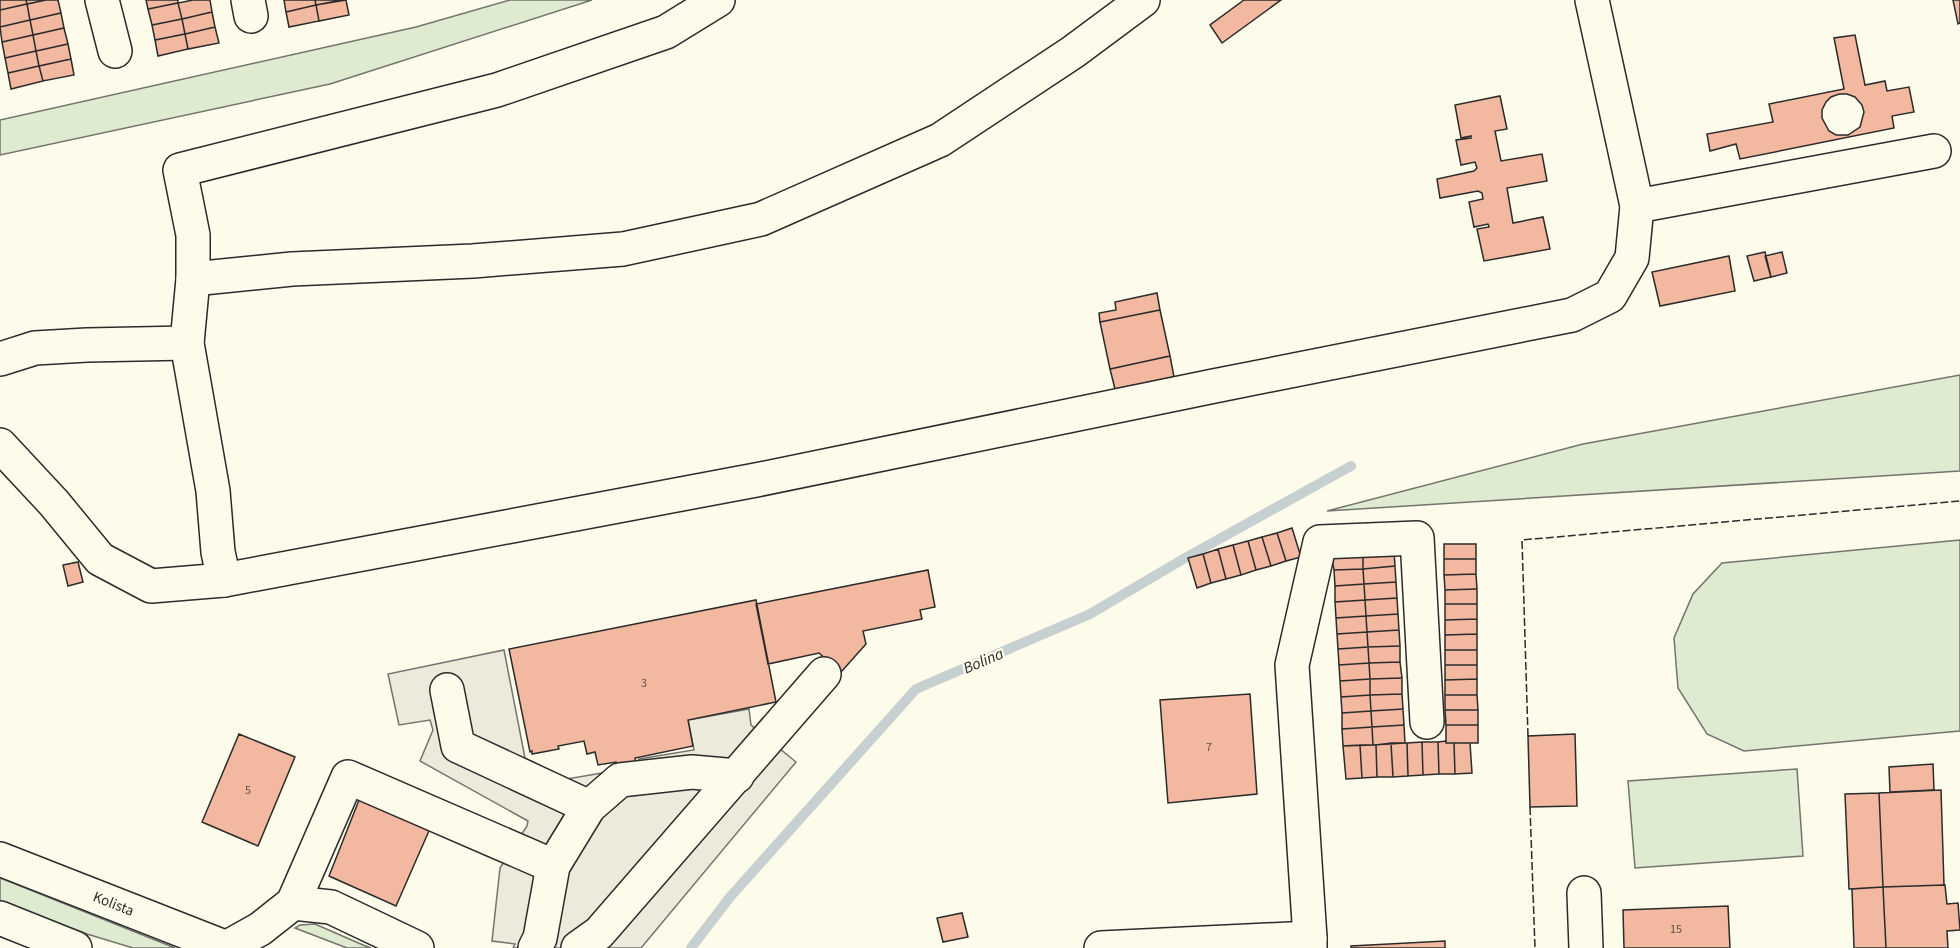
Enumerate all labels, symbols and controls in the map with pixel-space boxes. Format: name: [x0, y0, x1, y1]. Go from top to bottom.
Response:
water label: Bolina: [960, 642, 1007, 679]
house number: 3: [641, 675, 647, 692]
house number: 7: [1206, 739, 1212, 756]
house number: 5: [245, 782, 251, 799]
street label: Kolista: [90, 886, 137, 922]
house number: 15: [1670, 921, 1682, 938]

